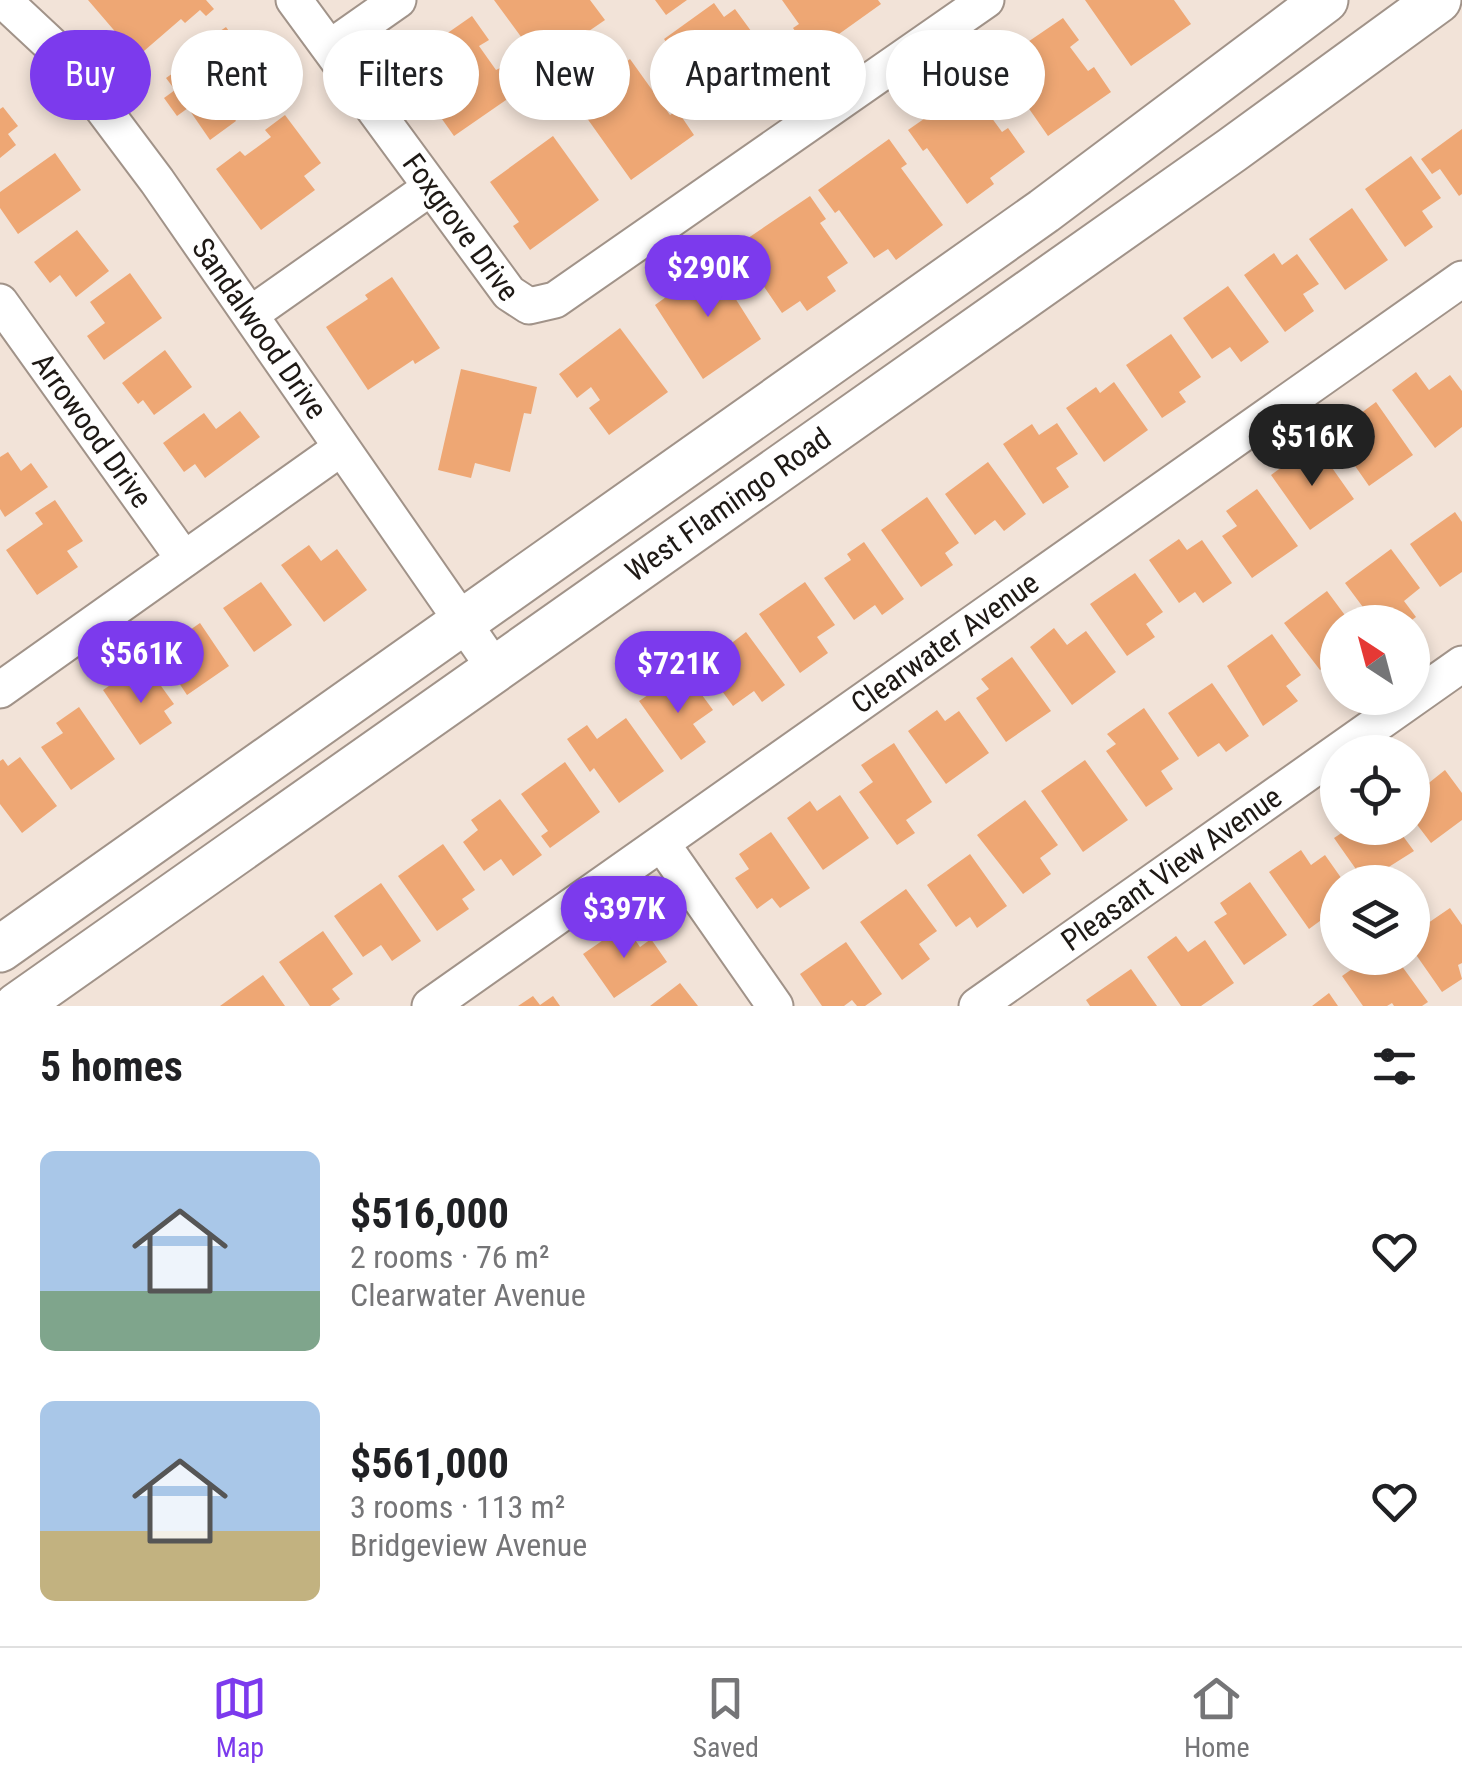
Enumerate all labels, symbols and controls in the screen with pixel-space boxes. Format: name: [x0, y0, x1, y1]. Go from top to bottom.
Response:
chip: Buy: [30, 30, 151, 120]
chip: Rent: [171, 30, 303, 120]
chip: Filters: [323, 30, 479, 120]
chip: New: [499, 30, 630, 120]
chip: Apartment: [650, 30, 866, 120]
chip: House: [886, 30, 1045, 120]
street label: Foxgrove Drive: [396, 147, 527, 307]
street label: Sandalwood Drive: [185, 231, 334, 425]
pin: $290K: [638, 235, 778, 320]
text: $290K: [667, 248, 749, 286]
street label: Arrowood Drive: [25, 346, 159, 514]
pin: $516K: [1242, 404, 1382, 489]
text: $516K: [1271, 417, 1353, 455]
street label: West Flamingo Road: [619, 420, 837, 589]
street label: Clearwater Avenue: [844, 565, 1045, 721]
north arrow: [1320, 605, 1430, 715]
map controls: [1320, 605, 1430, 975]
pin: $561K: [71, 621, 211, 706]
pin: $721K: [608, 631, 748, 716]
text: $561K: [100, 634, 182, 672]
text: $721K: [637, 644, 719, 682]
button: locate: [1320, 735, 1430, 845]
street label: Pleasant View Avenue: [1055, 779, 1288, 958]
button: layers: [1320, 865, 1430, 975]
pin: $397K: [554, 876, 694, 961]
text: $397K: [583, 889, 665, 927]
icon: filters: [1367, 1039, 1422, 1094]
text: 5 homes: [40, 1042, 183, 1091]
text: $516,000: [350, 1189, 509, 1238]
icon: home: [120, 1191, 240, 1311]
icon: heart: [1367, 1224, 1422, 1279]
text: 2 rooms · 76 m²: [350, 1238, 549, 1276]
text: Clearwater Avenue: [350, 1276, 586, 1314]
text: $561,000: [350, 1439, 509, 1488]
icon: home: [120, 1441, 240, 1561]
icon: heart: [1367, 1474, 1422, 1529]
text: 3 rooms · 113 m²: [350, 1488, 565, 1526]
text: Bridgeview Avenue: [350, 1526, 587, 1564]
tab: Map: [212, 1671, 267, 1764]
tab: Saved: [692, 1671, 759, 1764]
tab: Home: [1184, 1671, 1250, 1764]

